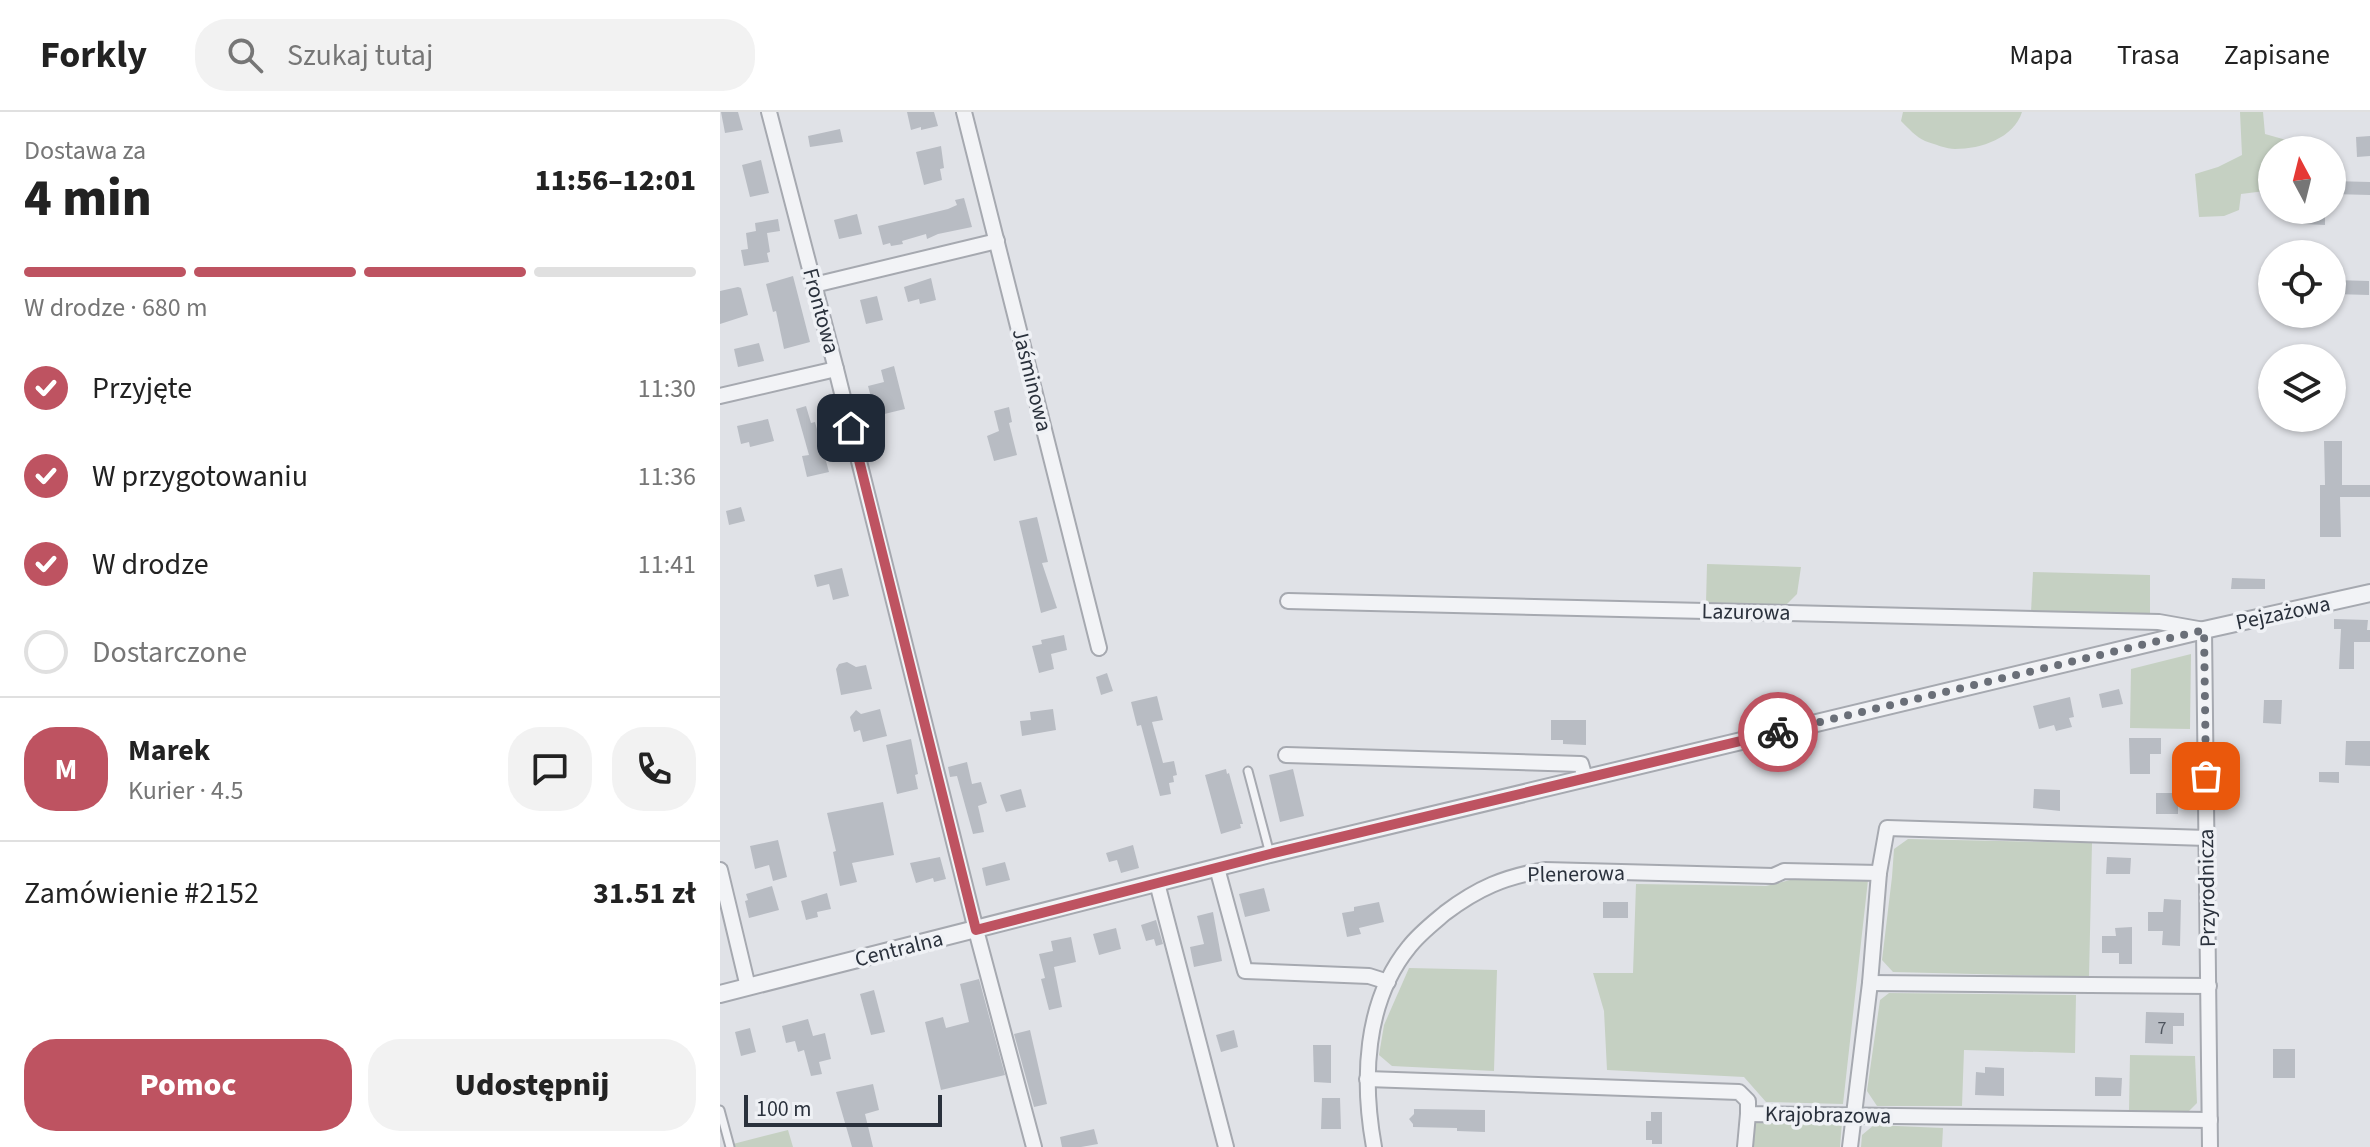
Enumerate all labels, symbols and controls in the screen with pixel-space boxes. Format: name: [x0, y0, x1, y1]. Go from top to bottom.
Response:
search box: [195, 19, 755, 91]
text: Forkly: [40, 28, 147, 82]
icon: search: [223, 33, 267, 77]
text: Szukaj tutaj: [287, 34, 433, 77]
text: Mapa: [2009, 35, 2073, 75]
text: Trasa: [2117, 35, 2180, 75]
text: Zapisane: [2224, 35, 2330, 75]
text: Dostawa za: [24, 132, 146, 169]
north arrow: [2258, 136, 2346, 224]
map controls: [2258, 136, 2346, 432]
text: 11:56–12:01: [535, 159, 696, 202]
text: 4 min: [24, 162, 152, 236]
button: locate: [2258, 240, 2346, 328]
street label: Frontowa: [794, 265, 848, 357]
text: W drodze · 680 m: [24, 289, 207, 326]
street label: Jaśminowa: [1004, 325, 1060, 435]
button: layers: [2258, 344, 2346, 432]
icon: check: [24, 366, 68, 410]
text: Przyjęte: [92, 367, 192, 410]
text: 11:30: [638, 370, 696, 407]
pin: [817, 394, 885, 462]
icon: home: [829, 406, 873, 450]
icon: check: [24, 454, 68, 498]
text: W przygotowaniu: [92, 455, 308, 498]
text: 11:36: [638, 458, 696, 495]
icon: check: [24, 542, 68, 586]
text: W drodze: [92, 543, 209, 586]
text: 11:41: [638, 546, 696, 583]
street label: Pejzażowa: [2233, 587, 2333, 639]
street label: Lazurowa: [1701, 595, 1791, 629]
text: Dostarczone: [92, 631, 247, 674]
courier: [1738, 692, 1818, 772]
icon: bike: [1756, 710, 1800, 754]
button: chat: [508, 727, 592, 811]
button: phone: [612, 727, 696, 811]
text: Marek: [128, 729, 210, 772]
pin: [2172, 742, 2240, 810]
text: M: [55, 748, 77, 791]
icon: bag: [2184, 754, 2228, 798]
text: Kurier · 4.5: [128, 772, 243, 809]
street label: Przyrodnicza: [2190, 828, 2224, 948]
street label: Plenerowa: [1527, 857, 1625, 891]
text: Zamówienie #2152: [24, 872, 259, 915]
text: 31.51 zł: [593, 872, 696, 915]
street label: Centralna: [852, 923, 946, 975]
house number: 7: [2158, 1016, 2167, 1041]
button: Pomoc: [24, 1039, 352, 1131]
button: Udostępnij: [368, 1039, 696, 1131]
scale bar: [744, 1091, 942, 1127]
text: 100 m: [756, 1093, 811, 1125]
street label: Krajobrazowa: [1765, 1098, 1891, 1132]

